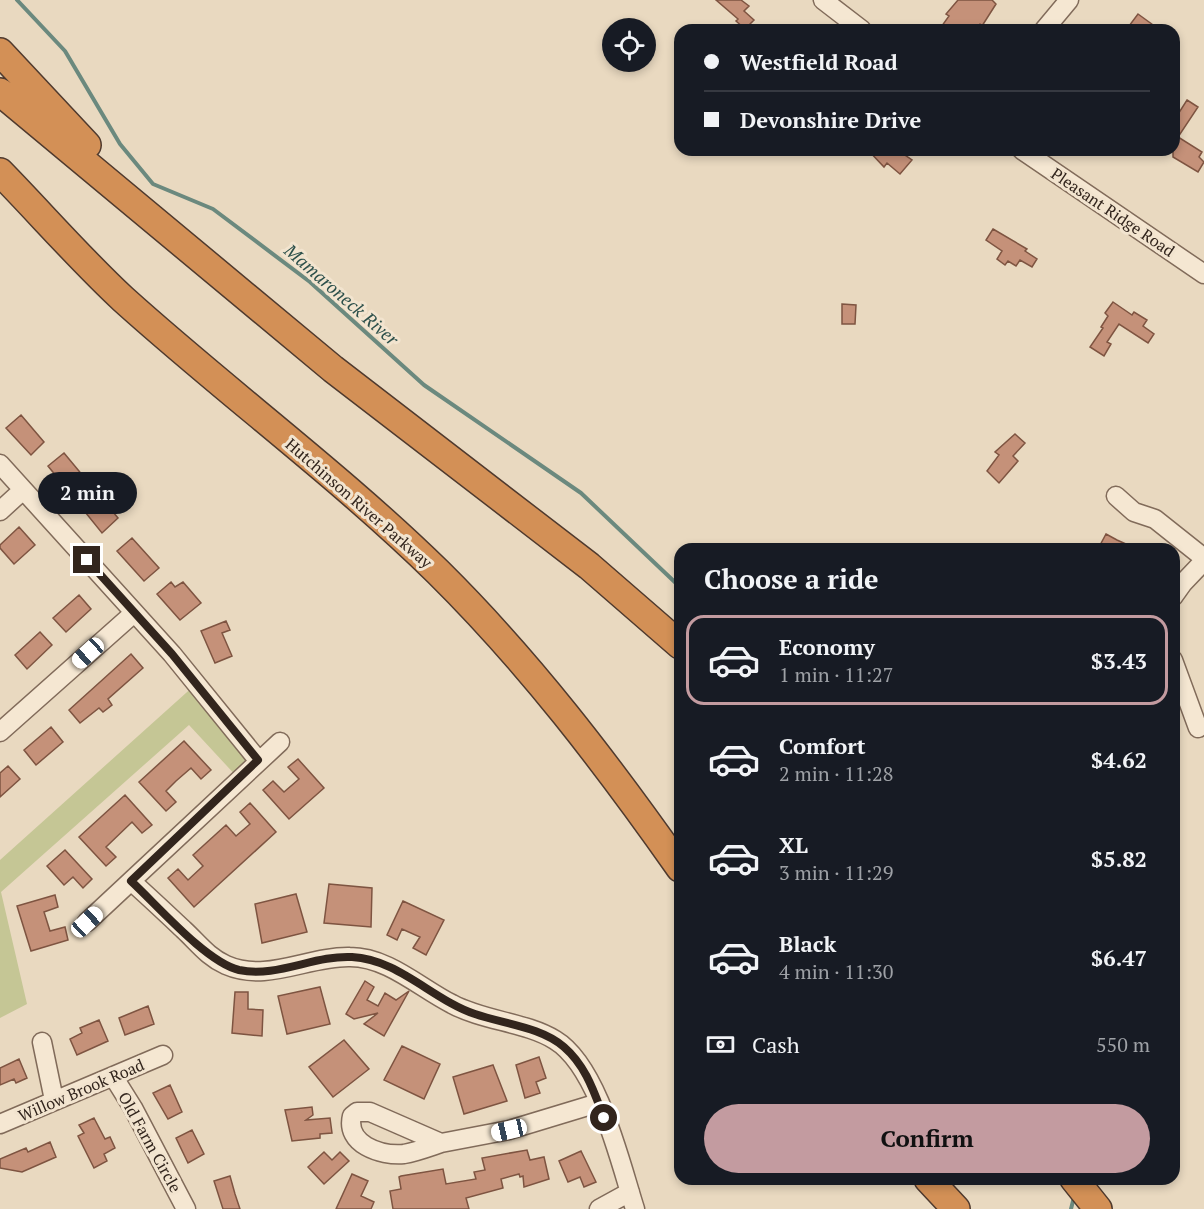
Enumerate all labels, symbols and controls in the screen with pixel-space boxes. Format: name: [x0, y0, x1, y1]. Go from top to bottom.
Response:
map controls: [602, 18, 656, 72]
button: locate: [602, 18, 656, 72]
text: Westfield Road: [740, 47, 898, 76]
text: Devonshire Drive: [740, 105, 921, 134]
street label: Pleasant Ridge Road: [1047, 162, 1179, 262]
water label: Mamaroneck River: [279, 238, 404, 351]
street label: Hutchinson River Parkway: [281, 433, 438, 574]
callout: 2 min: [38, 473, 136, 515]
text: 2 min: [60, 479, 115, 506]
route end: [73, 546, 100, 573]
text: Choose a ride: [704, 561, 879, 597]
text: Economy: [779, 632, 875, 661]
icon: car: [707, 633, 761, 687]
car: [69, 634, 107, 672]
text: $3.43: [1091, 646, 1147, 675]
text: 1 min · 11:27: [779, 661, 893, 688]
text: Comfort: [779, 731, 865, 760]
icon: car: [707, 732, 761, 786]
text: $4.62: [1091, 745, 1147, 774]
text: 2 min · 11:28: [779, 760, 893, 787]
text: XL: [779, 830, 808, 859]
icon: car: [707, 831, 761, 885]
text: $5.82: [1091, 844, 1147, 873]
text: 3 min · 11:29: [779, 859, 893, 886]
car: [68, 903, 106, 941]
text: Black: [779, 929, 836, 958]
icon: car: [707, 930, 761, 984]
text: $6.47: [1091, 943, 1147, 972]
text: 4 min · 11:30: [779, 958, 893, 985]
icon: cash: [704, 1028, 737, 1061]
text: Cash: [752, 1030, 800, 1059]
text: 550 m: [1096, 1031, 1150, 1058]
street label: Willow Brook Road: [15, 1053, 148, 1127]
street label: Old Farm Circle: [113, 1088, 187, 1196]
route start: [590, 1104, 617, 1131]
button: Confirm: [704, 1104, 1150, 1173]
car: [489, 1117, 529, 1143]

